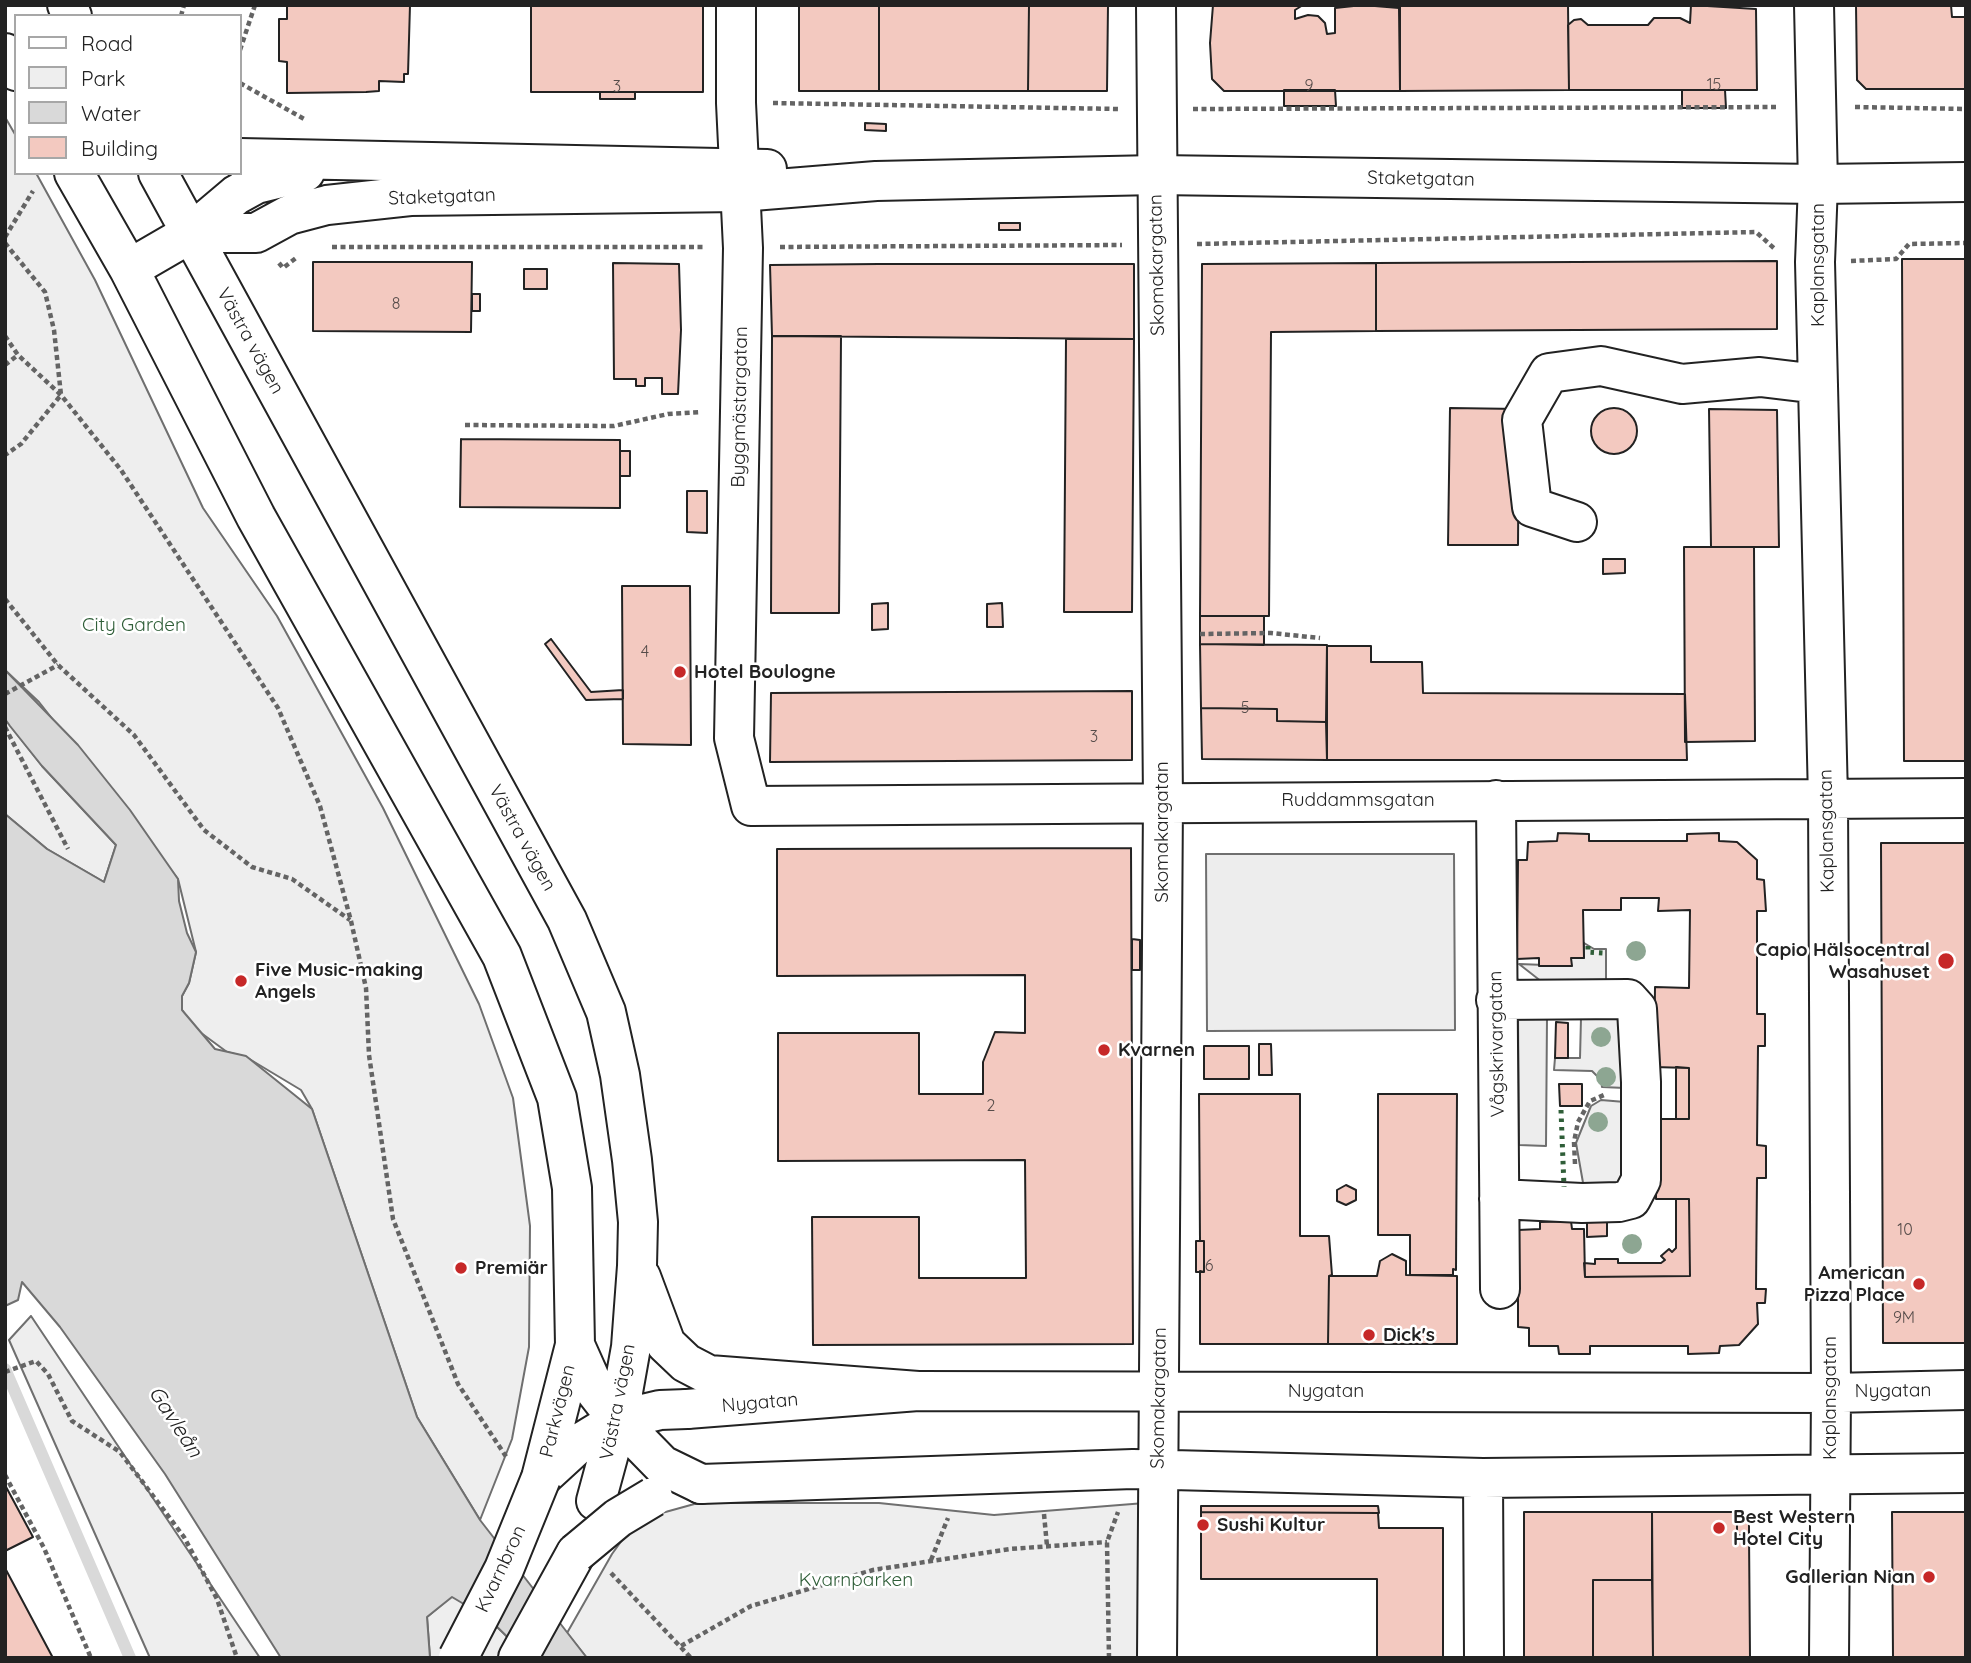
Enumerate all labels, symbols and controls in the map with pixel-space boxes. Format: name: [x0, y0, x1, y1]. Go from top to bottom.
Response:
legend: [14, 14, 242, 175]
text: Road: [81, 30, 133, 56]
text: Park: [81, 65, 125, 91]
house number: 15: [1707, 75, 1721, 95]
house number: 9: [1305, 76, 1313, 96]
house number: 3: [613, 77, 621, 97]
text: Water: [81, 100, 141, 126]
text: Building: [81, 135, 158, 161]
street label: Staketgatan: [1367, 167, 1475, 191]
street label: Staketgatan: [388, 184, 496, 210]
street label: Skomakargatan: [1144, 194, 1170, 336]
street label: Kaplansgatan: [1807, 203, 1829, 327]
street label: Västra vägen: [211, 284, 289, 398]
house number: 8: [392, 294, 400, 314]
street label: Byggmästargatan: [727, 326, 753, 488]
park label: City Garden: [82, 614, 186, 636]
house number: 4: [641, 642, 649, 662]
place label: Hotel Boulogne: [694, 661, 836, 683]
marker: Hotel Boulogne: [672, 664, 688, 680]
house number: 5: [1241, 698, 1249, 718]
house number: 3: [1090, 727, 1098, 747]
street label: Skomakargatan: [1151, 761, 1173, 903]
street label: Kaplansgatan: [1815, 769, 1839, 893]
street label: Västra vägen: [483, 781, 561, 895]
street label: Ruddammsgatan: [1281, 789, 1435, 811]
place label: Capio Hälsocentral Wasahuset: [1756, 939, 1930, 983]
marker: Capio Hälsocentral Wasahuset: [1936, 951, 1956, 971]
place label: Five Music-making Angels: [255, 959, 423, 1003]
street label: Vågskrivargatan: [1484, 970, 1510, 1118]
marker: Five Music-making Angels: [233, 973, 249, 989]
place label: Kvarnen: [1118, 1039, 1195, 1061]
marker: Kvarnen: [1096, 1042, 1112, 1058]
house number: 2: [987, 1096, 995, 1116]
house number: 10: [1897, 1220, 1913, 1240]
house number: 6: [1205, 1256, 1213, 1276]
place label: Premiär: [475, 1257, 548, 1279]
marker: Premiär: [453, 1260, 469, 1276]
place label: American Pizza Place: [1804, 1262, 1905, 1306]
marker: American Pizza Place: [1911, 1276, 1927, 1292]
house number: 9M: [1893, 1308, 1915, 1328]
place label: Dick's: [1383, 1324, 1435, 1346]
street label: Skomakargatan: [1146, 1327, 1172, 1469]
marker: Dick's: [1361, 1327, 1377, 1343]
street label: Kaplansgatan: [1819, 1336, 1841, 1460]
street label: Västra vägen: [596, 1342, 640, 1462]
street label: Parkvägen: [535, 1362, 581, 1460]
street label: Nygatan: [1855, 1379, 1931, 1403]
street label: Nygatan: [1288, 1380, 1364, 1402]
water label: Gavleån: [143, 1382, 207, 1462]
street label: Nygatan: [721, 1388, 799, 1418]
place label: Best Western Hotel City: [1733, 1506, 1855, 1550]
place label: Sushi Kultur: [1217, 1514, 1325, 1536]
marker: Sushi Kultur: [1195, 1517, 1211, 1533]
marker: Best Western Hotel City: [1711, 1520, 1727, 1536]
street label: Kvarnbron: [471, 1522, 531, 1616]
place label: Gallerian Nian: [1785, 1566, 1915, 1588]
park label: Kvarnparken: [799, 1569, 913, 1591]
marker: Gallerian Nian: [1921, 1569, 1937, 1585]

